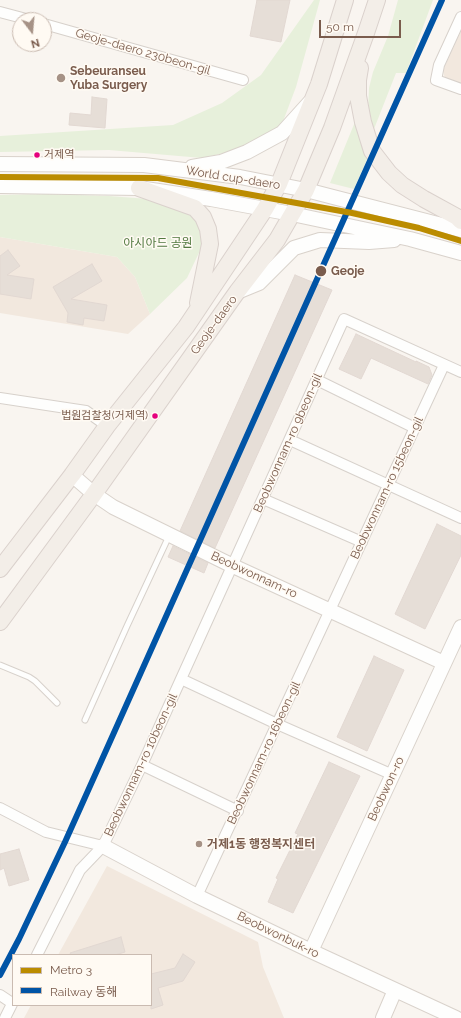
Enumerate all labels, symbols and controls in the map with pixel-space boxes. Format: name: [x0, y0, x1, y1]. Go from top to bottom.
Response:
north arrow: [12, 12, 52, 52]
scale bar: [321, 12, 403, 38]
text: 50 m: [326, 20, 354, 34]
street label: Geoje-daero 230beon-gil: [74, 26, 212, 78]
text: N: [29, 36, 41, 50]
place label: Sebeuranseu Yuba Surgery: [70, 64, 147, 92]
marker: Sebeuranseu Yuba Surgery: [55, 72, 67, 84]
place label: 거제역: [44, 148, 74, 162]
marker: 거제역: [32, 150, 42, 160]
street label: World cup-daero: [185, 163, 281, 193]
park label: 아시아드 공원: [123, 236, 193, 250]
marker: Geoje: [314, 264, 328, 278]
place label: Geoje: [331, 264, 364, 278]
street label: Geoje-daero: [188, 293, 240, 357]
street label: Beobwonnam-ro 9beon-gil: [251, 371, 325, 515]
place label: 법원검찰청(거제역): [61, 409, 148, 423]
marker: 법원검찰청(거제역): [150, 411, 160, 421]
street label: Beobwonnam-ro 15beon-gil: [348, 414, 426, 562]
street label: Beobwonnam-ro: [208, 549, 300, 601]
street label: Beobwonnam-ro 16beon-gil: [224, 679, 304, 827]
street label: Beobwonnam-ro 10beon-gil: [101, 691, 181, 839]
street label: Beobwon-ro: [365, 755, 407, 823]
place label: 거제1동 행정복지센터: [207, 837, 315, 851]
marker: 거제1동 행정복지센터: [194, 839, 204, 849]
street label: Beobwonbuk-ro: [235, 909, 321, 961]
legend: [12, 954, 152, 1006]
text: Metro 3: [50, 963, 92, 977]
text: Railway 동해: [50, 985, 117, 999]

